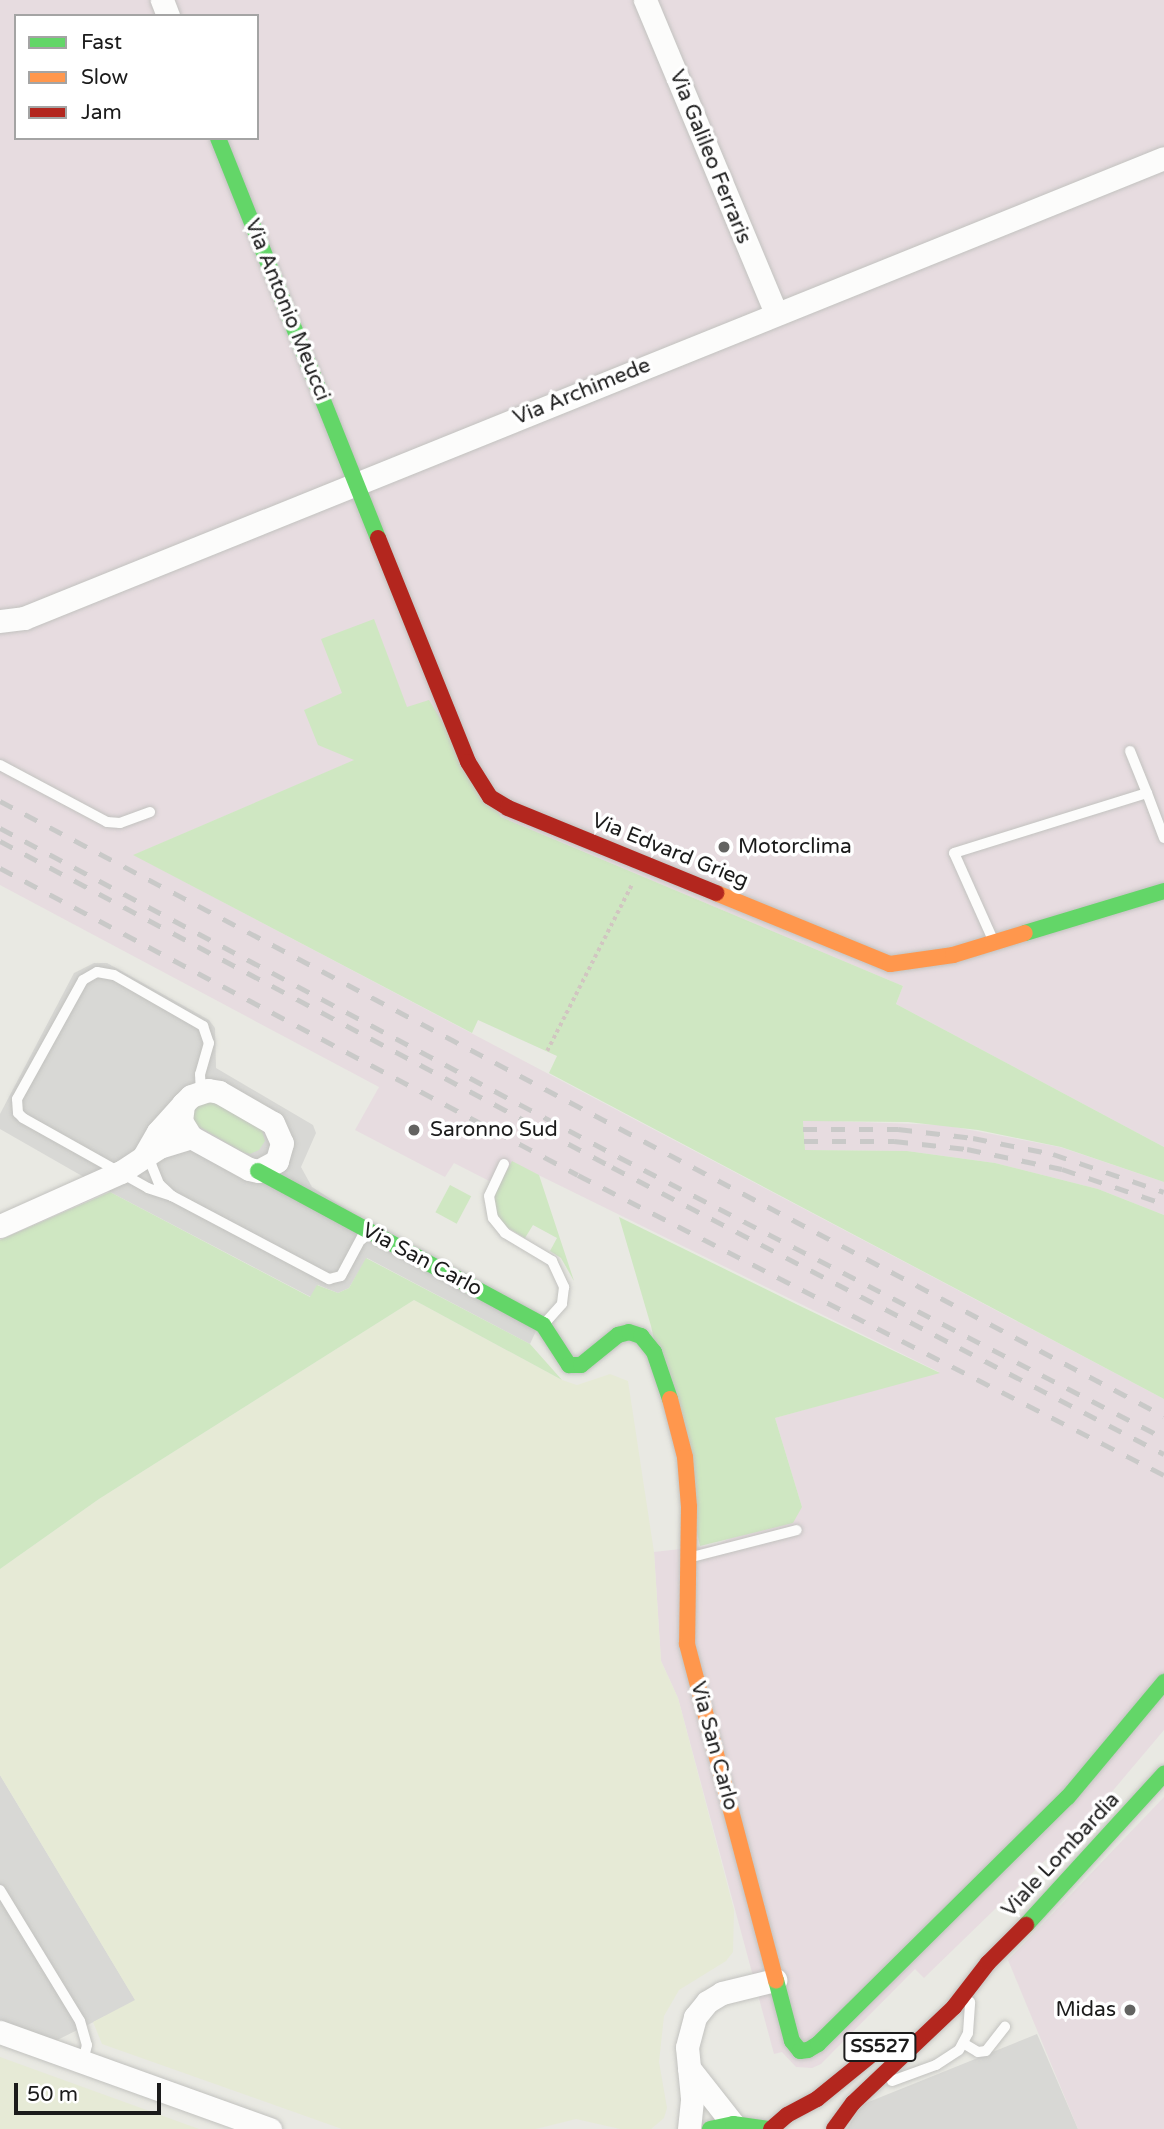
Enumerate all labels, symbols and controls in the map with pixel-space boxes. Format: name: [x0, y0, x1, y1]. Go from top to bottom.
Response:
legend: [14, 14, 259, 140]
text: Fast: [81, 30, 122, 55]
text: Slow: [81, 65, 128, 90]
street label: Via Galileo Ferraris: [664, 66, 756, 248]
text: Jam: [81, 100, 122, 125]
street label: Via Antonio Meucci: [239, 215, 335, 405]
street label: Via Archimede: [510, 353, 654, 431]
street label: Via Edvard Grieg: [588, 808, 752, 894]
place label: Motorclima: [738, 834, 852, 860]
marker: Motorclima: [716, 839, 732, 855]
place label: Saronno Sud: [430, 1117, 558, 1143]
marker: Saronno Sud: [404, 1120, 424, 1140]
street label: Via San Carlo: [358, 1218, 486, 1302]
street label: Via San Carlo: [685, 1679, 743, 1813]
street label: Viale Lombardia: [997, 1787, 1125, 1923]
place label: Midas: [1056, 1997, 1116, 2023]
marker: Midas: [1122, 2002, 1138, 2018]
road number: SS527: [843, 2032, 917, 2062]
scale bar: [18, 2070, 164, 2114]
text: 50 m: [27, 2082, 78, 2107]

